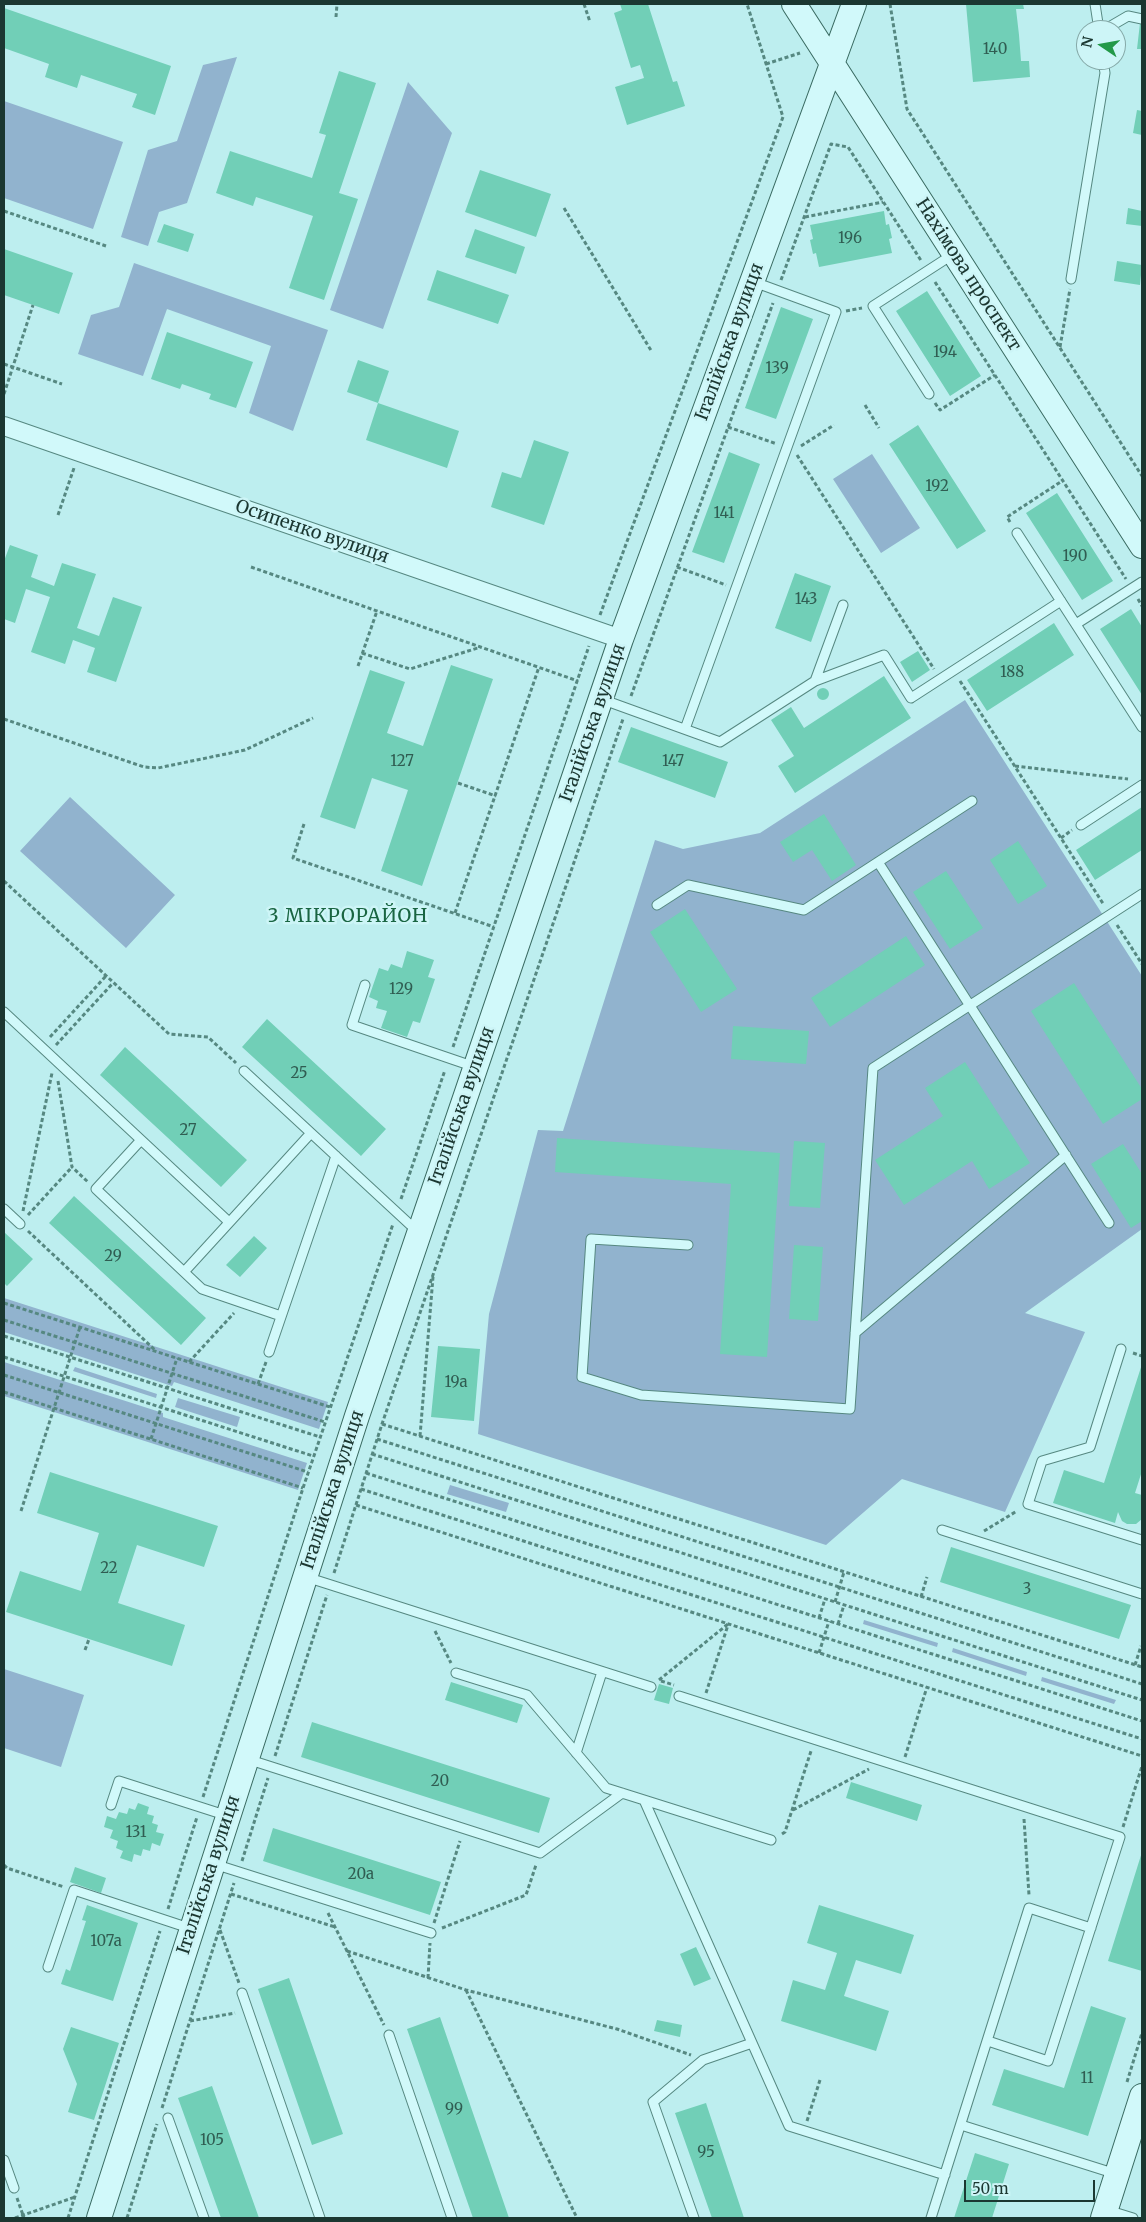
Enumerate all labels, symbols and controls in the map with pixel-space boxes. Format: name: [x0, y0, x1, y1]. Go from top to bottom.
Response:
north arrow: [1076, 20, 1126, 70]
text: N: [1077, 35, 1097, 49]
house number: 140: [983, 41, 1007, 59]
street label: Нахімова проспект: [911, 195, 1025, 355]
house number: 196: [838, 230, 862, 248]
street label: Італійська вулиця: [691, 260, 769, 424]
house number: 194: [933, 344, 957, 362]
house number: 139: [765, 360, 789, 378]
house number: 192: [925, 478, 949, 496]
street label: Осипенко вулиця: [232, 496, 392, 568]
house number: 141: [714, 505, 734, 523]
house number: 190: [1063, 548, 1087, 566]
house number: 143: [795, 591, 817, 609]
street label: Італійська вулиця: [556, 641, 630, 805]
house number: 188: [1000, 664, 1024, 682]
house number: 127: [390, 753, 414, 771]
house number: 147: [662, 753, 684, 771]
district label: 3 МІКРОРАЙОН: [266, 906, 430, 928]
house number: 129: [389, 981, 413, 999]
street label: Італійська вулиця: [425, 1024, 499, 1188]
house number: 25: [290, 1065, 308, 1083]
house number: 27: [180, 1122, 196, 1140]
house number: 29: [104, 1248, 122, 1266]
house number: 19а: [444, 1374, 468, 1392]
street label: Італійська вулиця: [297, 1408, 369, 1572]
house number: 22: [100, 1560, 118, 1578]
house number: 3: [1023, 1581, 1031, 1599]
house number: 20: [431, 1773, 449, 1791]
street label: Італійська вулиця: [173, 1793, 245, 1957]
house number: 131: [125, 1824, 147, 1842]
house number: 20а: [348, 1866, 374, 1884]
house number: 107а: [90, 1933, 122, 1951]
house number: 11: [1080, 2070, 1094, 2088]
house number: 99: [445, 2101, 463, 2119]
house number: 105: [200, 2132, 224, 2150]
house number: 95: [697, 2144, 715, 2162]
scale bar: [966, 2170, 1097, 2202]
text: 50 m: [972, 2179, 1009, 2198]

